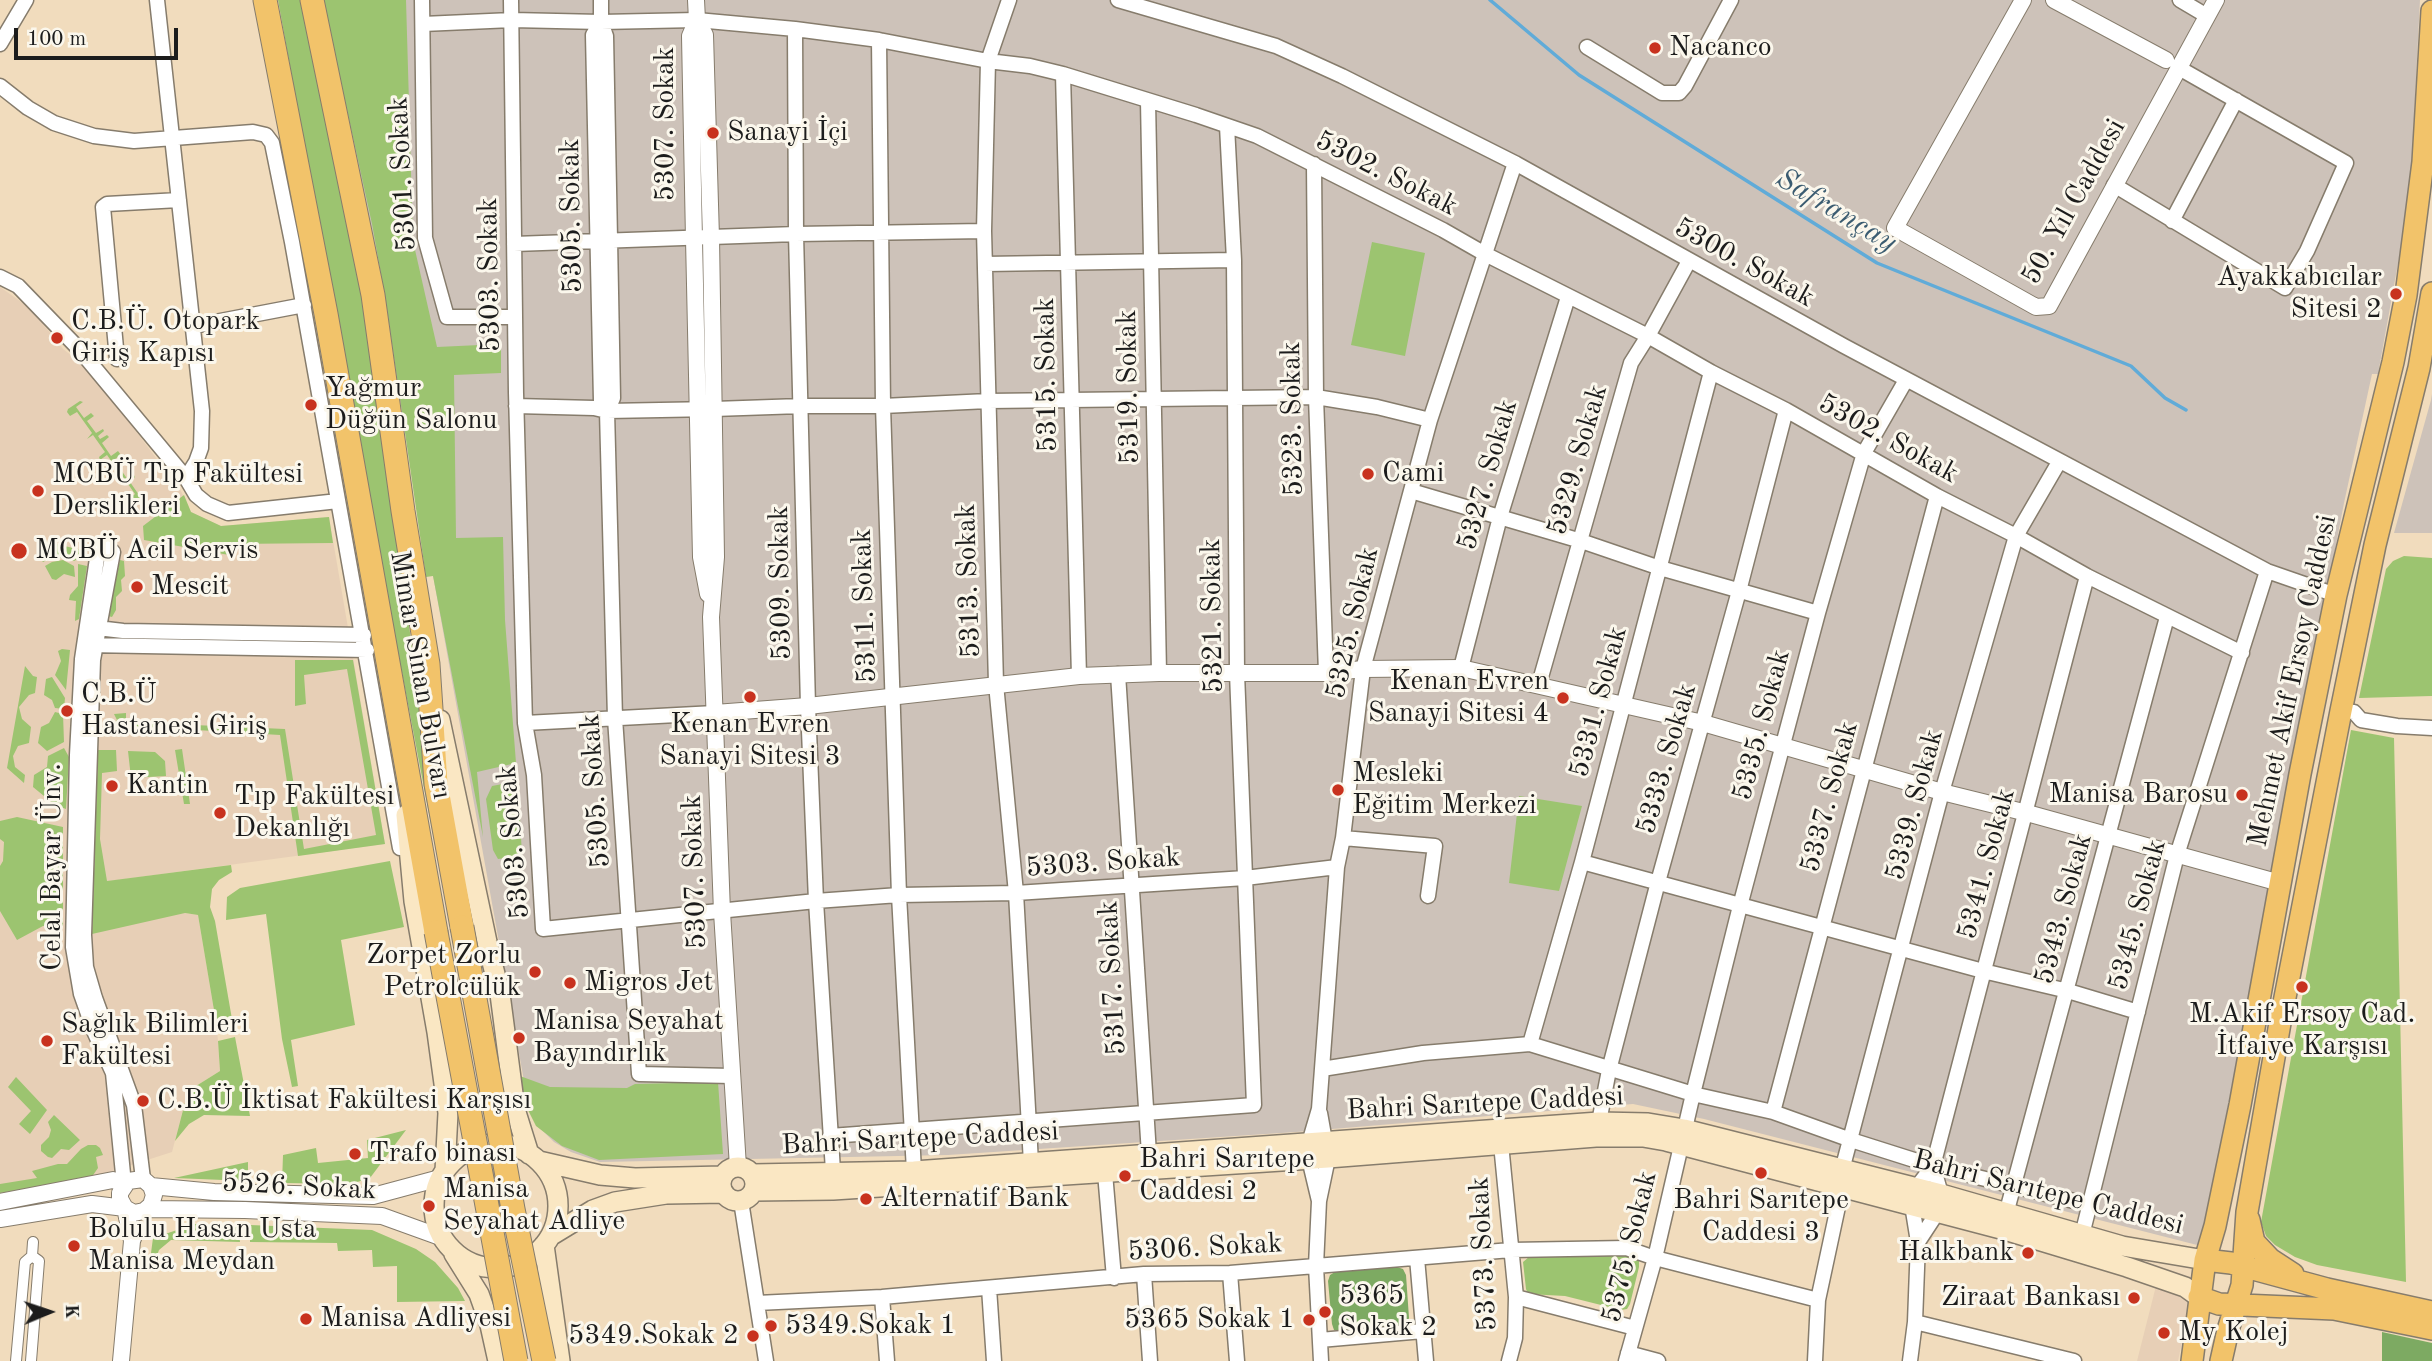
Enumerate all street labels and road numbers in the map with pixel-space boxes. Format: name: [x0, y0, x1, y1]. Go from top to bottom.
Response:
street label: 5307. Sokak: [649, 47, 683, 201]
street label: 5301. Sokak: [382, 96, 424, 252]
street label: 50. Yıl Caddesi: [2015, 113, 2133, 291]
street label: 5302. Sokak: [1309, 124, 1463, 224]
street label: 5305. Sokak: [554, 138, 590, 294]
street label: 5303. Sokak: [472, 197, 508, 353]
street label: 5300. Sokak: [1668, 211, 1820, 315]
street label: 5315. Sokak: [1029, 297, 1065, 453]
street label: 5319. Sokak: [1111, 309, 1147, 465]
street label: 5323. Sokak: [1275, 341, 1311, 497]
street label: 5329. Sokak: [1541, 381, 1615, 539]
street label: 5302. Sokak: [1812, 387, 1964, 491]
street label: 5327. Sokak: [1451, 396, 1525, 554]
street label: 5313. Sokak: [950, 503, 988, 659]
street label: 5309. Sokak: [763, 505, 799, 661]
street label: Mehmet Akif Ersoy Caddesi: [2241, 512, 2345, 850]
street label: 5311. Sokak: [846, 528, 884, 684]
street label: 5321. Sokak: [1195, 538, 1231, 694]
street label: 5325. Sokak: [1319, 544, 1387, 702]
street label: Mimar Sinan Bulvarı: [382, 548, 458, 802]
street label: 5331. Sokak: [1563, 623, 1635, 781]
street label: 5335. Sokak: [1726, 646, 1798, 804]
street label: 5333. Sokak: [1630, 680, 1704, 838]
street label: 5305. Sokak: [574, 713, 618, 869]
street label: 5337. Sokak: [1794, 718, 1866, 876]
street label: 5339. Sokak: [1879, 726, 1951, 884]
street label: Celal Bayar Ünv.: [36, 763, 70, 971]
street label: 5303. Sokak: [491, 763, 537, 921]
street label: 5341. Sokak: [1951, 785, 2023, 943]
street label: 5307. Sokak: [676, 794, 714, 950]
street label: 5343. Sokak: [2028, 830, 2100, 988]
street label: 5345. Sokak: [2102, 836, 2174, 994]
street label: 5303. Sokak: [1025, 841, 1181, 885]
street label: 5317. Sokak: [1092, 900, 1134, 1056]
street label: Bahri Sarıtepe Caddesi: [1345, 1080, 1625, 1128]
street label: Bahri Sarıtepe Caddesi: [780, 1115, 1060, 1163]
street label: Bahri Sarıtepe Caddesi: [1909, 1143, 2187, 1243]
street label: 5526. Sokak: [221, 1166, 377, 1208]
street label: 5375. Sokak: [1595, 1168, 1665, 1326]
street label: 5373. Sokak: [1463, 1176, 1505, 1332]
street label: 5306. Sokak: [1127, 1227, 1283, 1269]

